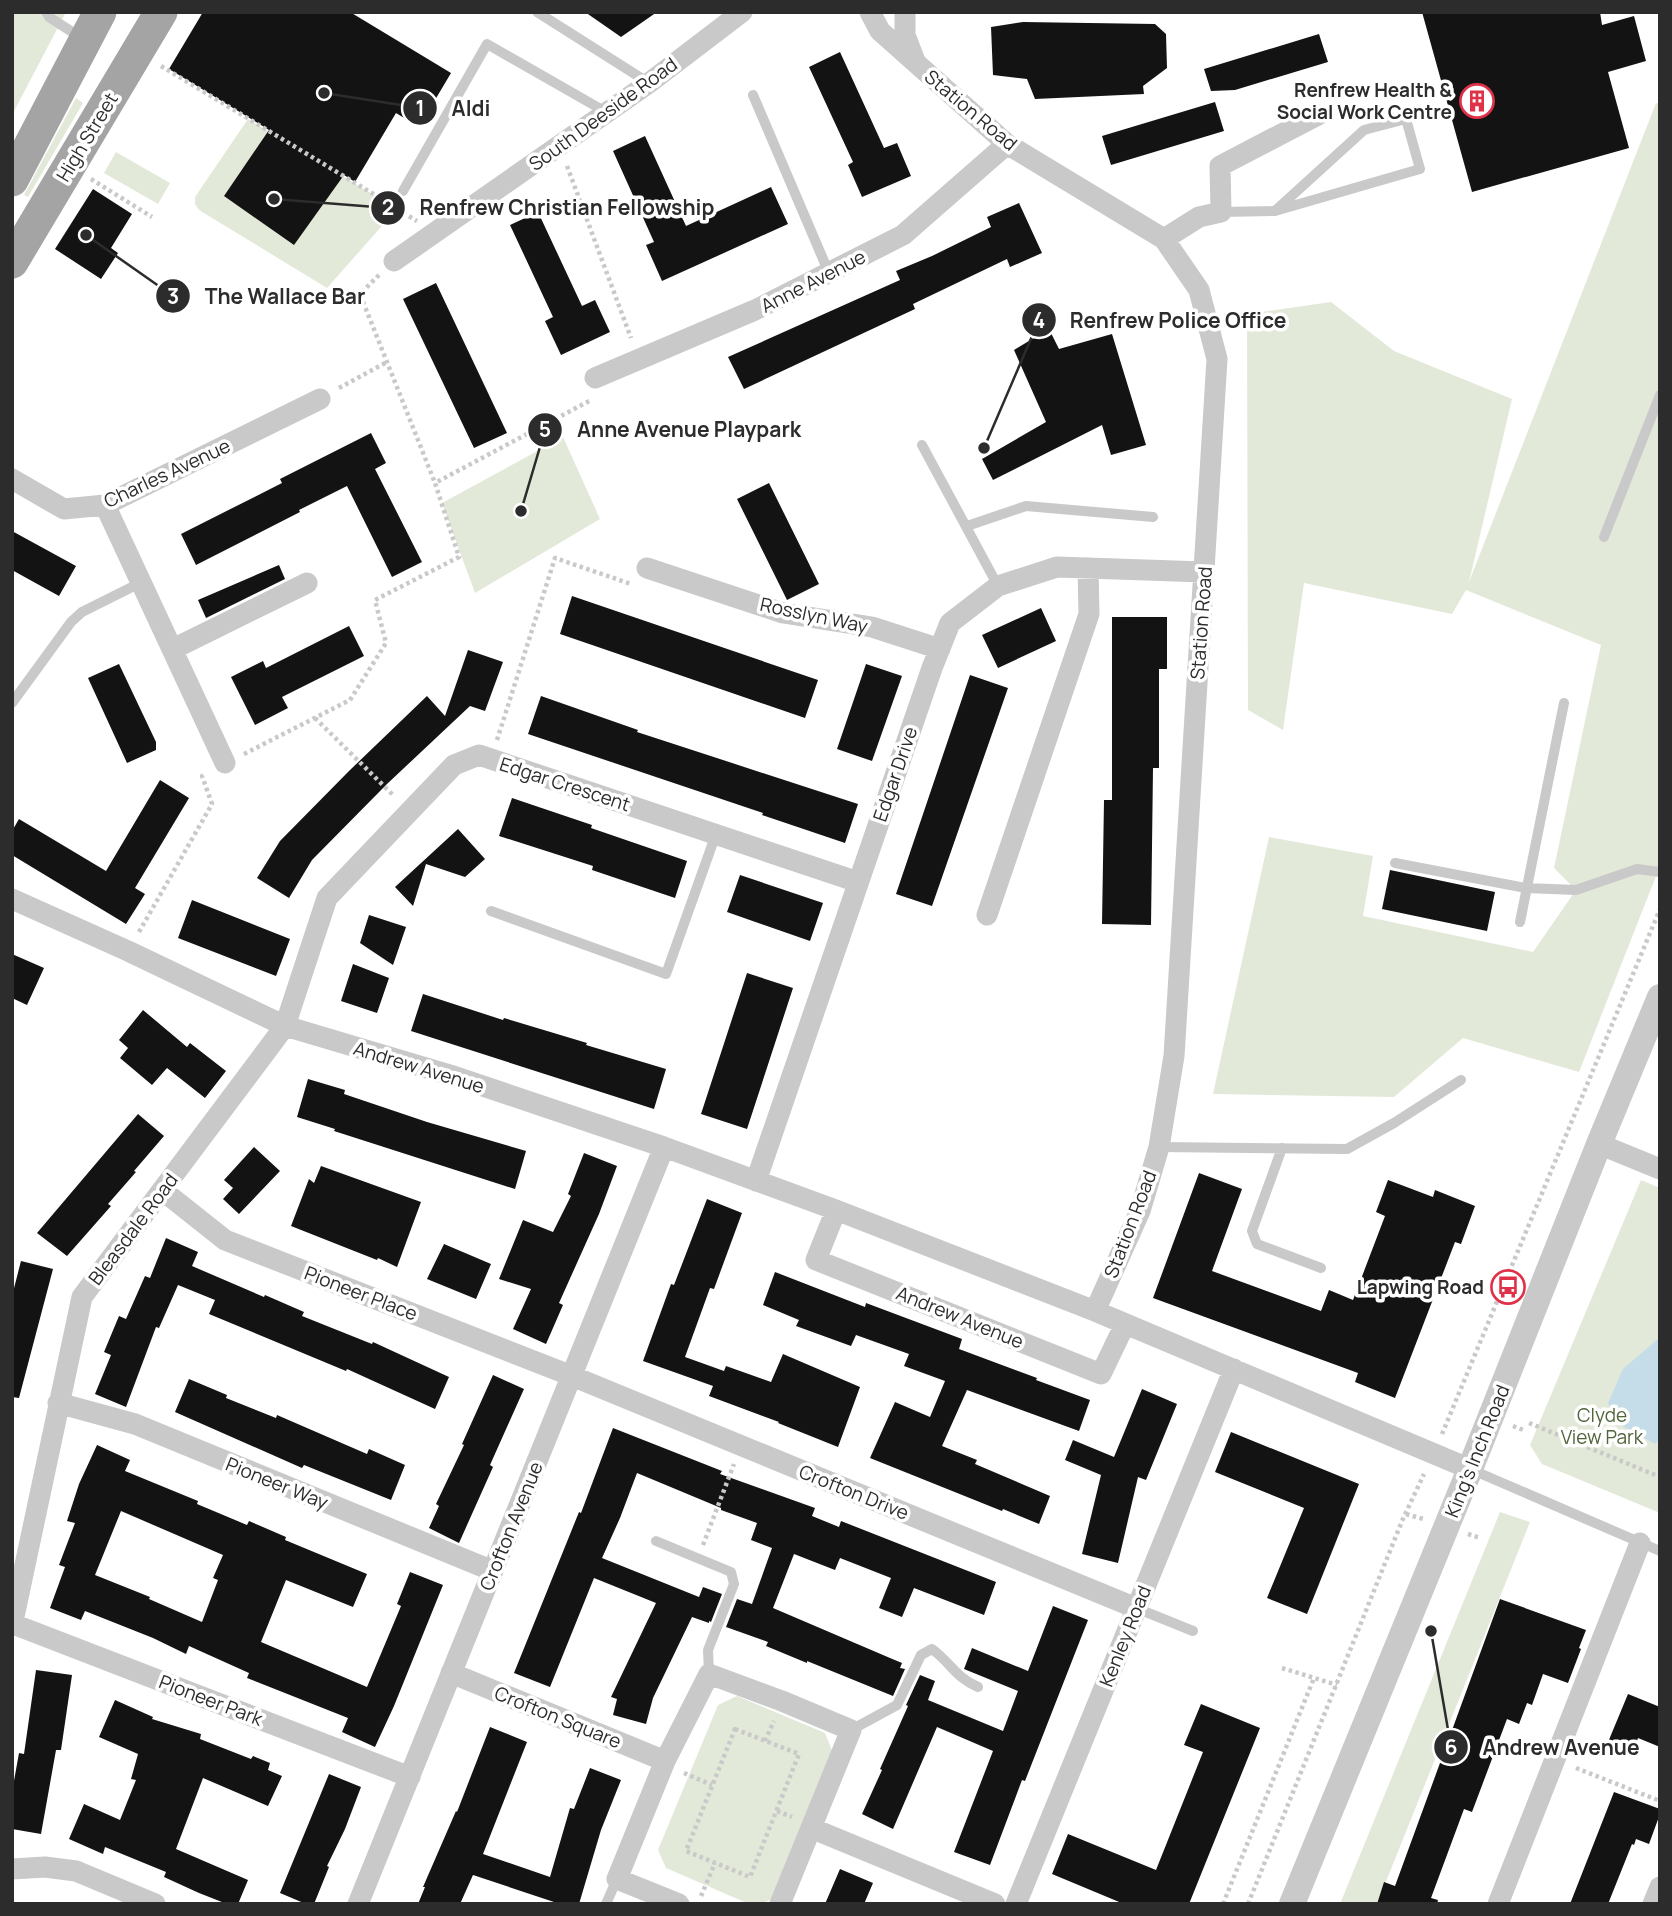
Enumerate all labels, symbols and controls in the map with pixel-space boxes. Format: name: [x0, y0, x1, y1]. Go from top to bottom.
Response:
street label: South Deeside Road: [524, 51, 682, 177]
street label: Station Road: [919, 64, 1023, 156]
place label: Renfrew Health & Social Work Centre: [1277, 77, 1452, 125]
building icon: Renfrew Health & Social Work Centre: [1458, 82, 1496, 120]
callout: Aldi: [402, 87, 504, 129]
street label: High Street: [50, 88, 124, 186]
text: 1: [415, 94, 425, 122]
text: Aldi: [452, 94, 490, 122]
callout: Renfrew Christian Fellowship: [371, 187, 729, 229]
text: 2: [382, 193, 394, 221]
text: Renfrew Christian Fellowship: [420, 193, 714, 221]
street label: Anne Avenue: [756, 243, 870, 319]
callout: The Wallace Bar: [155, 275, 379, 317]
text: 3: [167, 282, 179, 310]
text: The Wallace Bar: [205, 282, 365, 310]
callout: Renfrew Police Office: [1021, 299, 1301, 341]
text: 4: [1033, 306, 1045, 334]
text: Renfrew Police Office: [1070, 306, 1286, 334]
callout: Anne Avenue Playpark: [528, 409, 815, 451]
text: 5: [539, 415, 551, 443]
text: Anne Avenue Playpark: [577, 415, 802, 443]
street label: Charles Avenue: [100, 432, 234, 514]
street label: Station Road: [1184, 566, 1218, 680]
street label: Rosslyn Way: [758, 591, 870, 639]
street label: Edgar Drive: [867, 723, 923, 825]
street label: Edgar Crescent: [496, 751, 634, 817]
street label: Andrew Avenue: [350, 1035, 488, 1099]
street label: Station Road: [1098, 1166, 1162, 1282]
street label: Bleasdale Road: [82, 1168, 184, 1290]
street label: Pioneer Place: [301, 1260, 421, 1326]
bus stop icon: Lapwing Road: [1489, 1268, 1527, 1306]
place label: Lapwing Road: [1357, 1274, 1484, 1300]
street label: Andrew Avenue: [892, 1280, 1028, 1354]
street label: King's Inch Road: [1439, 1381, 1515, 1521]
park label: Clyde View Park: [1561, 1402, 1644, 1450]
street label: Pioneer Way: [222, 1451, 332, 1515]
street label: Crofton Avenue: [473, 1458, 549, 1594]
street label: Crofton Drive: [795, 1458, 913, 1526]
street label: Kenley Road: [1093, 1582, 1157, 1690]
street label: Pioneer Park: [155, 1668, 267, 1732]
street label: Crofton Square: [491, 1680, 625, 1754]
callout: Andrew Avenue: [1434, 1726, 1654, 1768]
text: 6: [1444, 1733, 1458, 1761]
text: Andrew Avenue: [1482, 1733, 1640, 1761]

